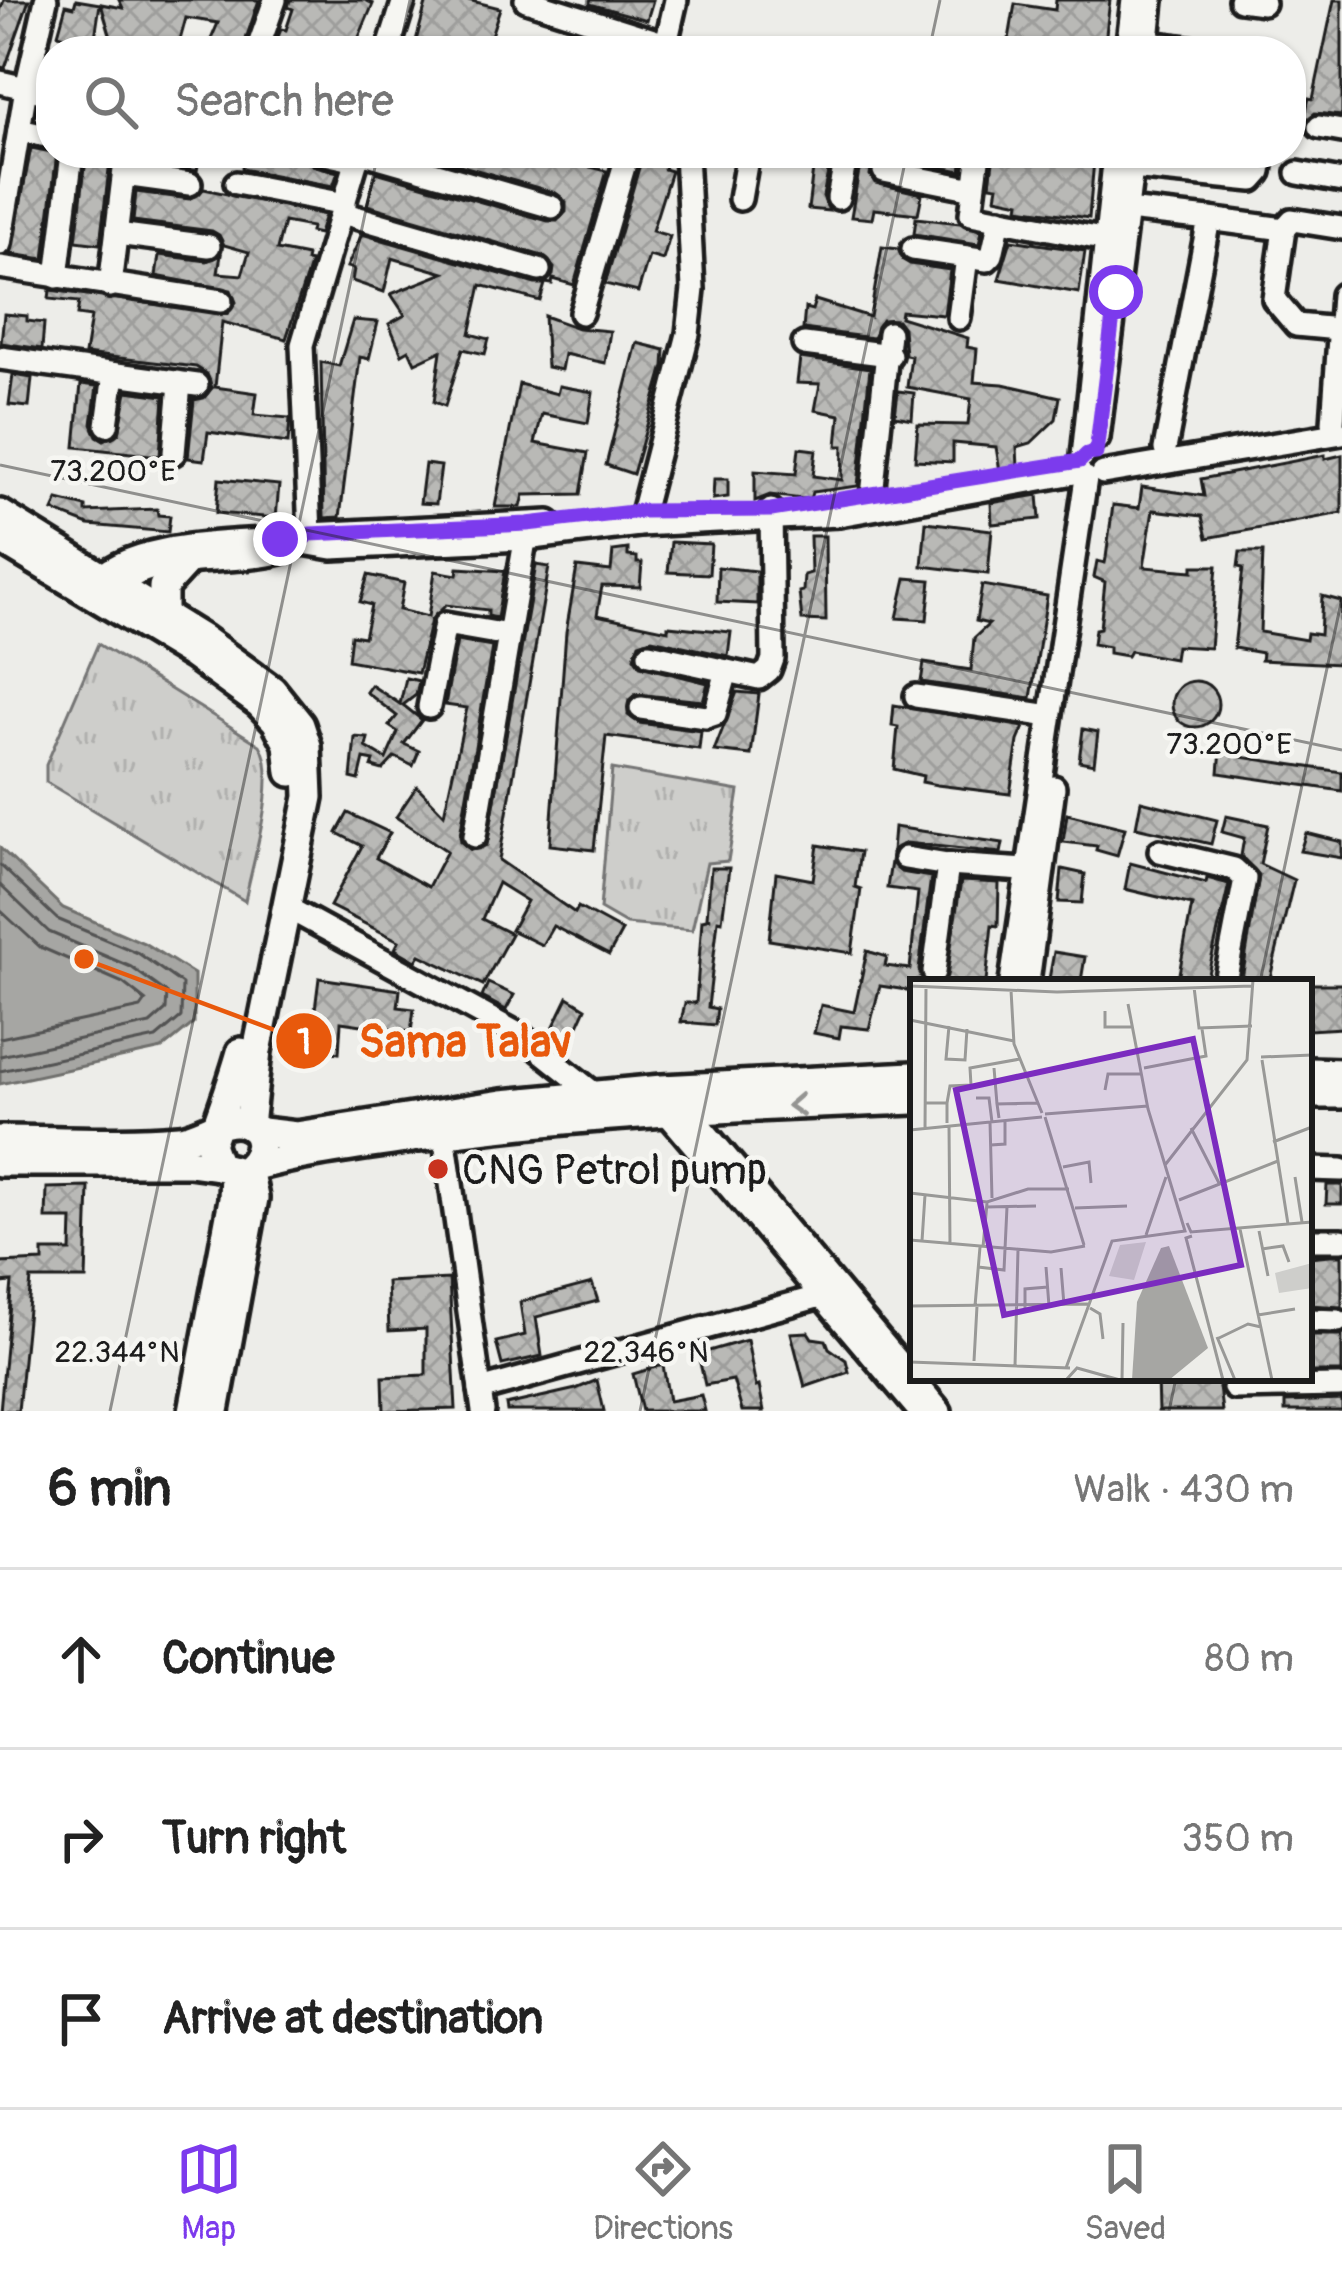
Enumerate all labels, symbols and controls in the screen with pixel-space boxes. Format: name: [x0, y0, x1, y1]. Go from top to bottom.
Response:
search box: [36, 36, 1306, 168]
icon: search: [78, 69, 144, 135]
text: Search here: [174, 74, 394, 130]
route start: [1089, 265, 1143, 319]
text: 73.200°E: [50, 453, 176, 490]
route end: [253, 512, 307, 566]
text: 73.200°E: [1166, 726, 1292, 763]
inset map: [910, 979, 1312, 1381]
callout: Sama Talav: [274, 1001, 595, 1082]
text: Sama Talav: [359, 1015, 571, 1071]
text: 1: [297, 1020, 311, 1065]
one-way arrow: [786, 1092, 805, 1118]
place label: CNG Petrol pump: [462, 1145, 767, 1197]
marker: CNG Petrol pump: [425, 1156, 451, 1182]
text: 22.344°N: [54, 1334, 180, 1371]
text: 22.346°N: [583, 1334, 709, 1371]
text: 6 min: [48, 1457, 171, 1521]
text: Walk · 430 m: [1073, 1465, 1294, 1514]
icon: ahead: [48, 1626, 114, 1692]
text: Continue: [162, 1631, 335, 1687]
text: 80 m: [1205, 1634, 1294, 1683]
icon: right: [48, 1806, 114, 1872]
text: Turn right: [162, 1811, 346, 1867]
text: 350 m: [1181, 1814, 1294, 1863]
icon: arrive: [48, 1986, 114, 2052]
text: Arrive at destination: [162, 1991, 543, 2047]
tab: Map: [176, 2136, 242, 2249]
tab: Directions: [593, 2136, 733, 2249]
tab: Saved: [1084, 2136, 1166, 2249]

